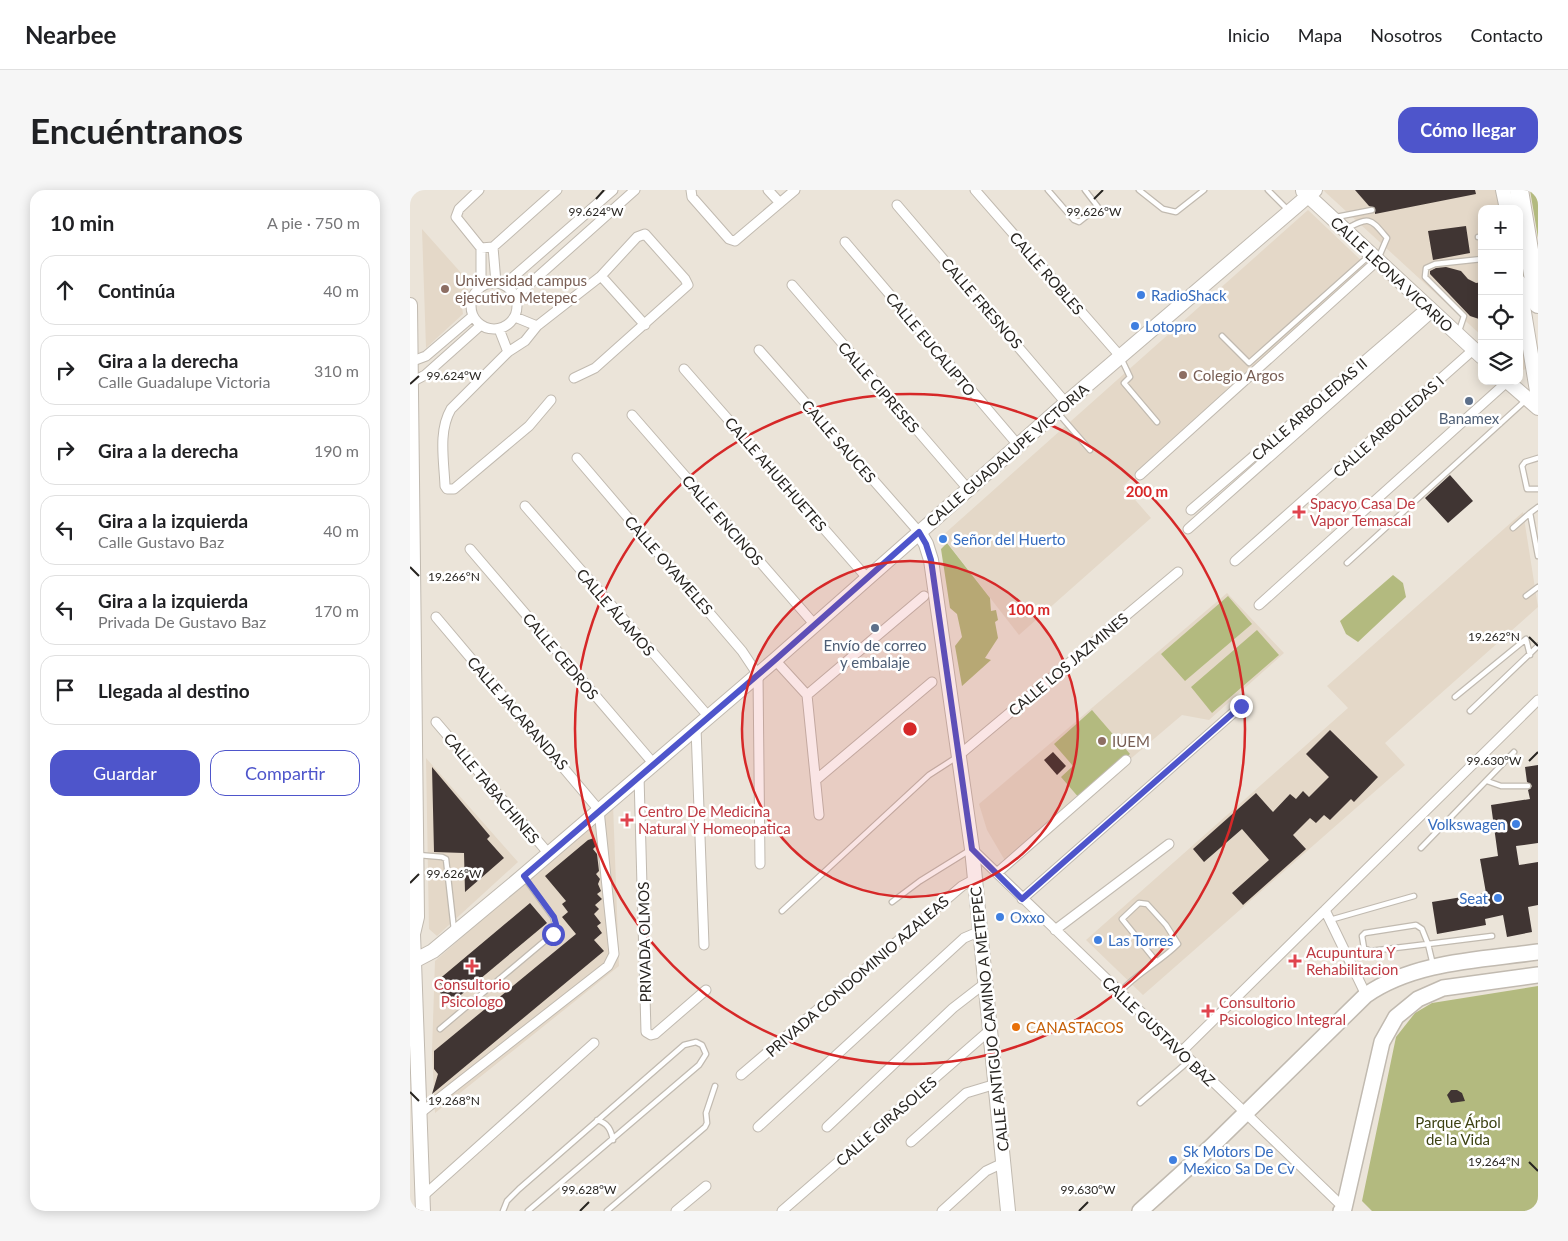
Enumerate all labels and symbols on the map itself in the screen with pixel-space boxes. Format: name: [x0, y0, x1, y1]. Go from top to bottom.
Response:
text: 99.624°W: [568, 204, 624, 219]
text: 99.626°W: [1066, 204, 1122, 219]
street label: CALLE LEONA VICARIO: [1327, 213, 1457, 335]
street label: CALLE ROBLES: [1006, 228, 1088, 318]
street label: CALLE FRESNOS: [938, 254, 1026, 352]
place label: Universidad campus ejecutivo Metepec: [455, 271, 587, 306]
marker: Universidad campus ejecutivo Metepec: [439, 283, 451, 295]
place label: RadioShack: [1151, 286, 1227, 304]
street label: CALLE EUCALIPTO: [883, 289, 979, 399]
marker: RadioShack: [1135, 289, 1147, 301]
place label: Lotopro: [1145, 317, 1196, 335]
marker: Lotopro: [1129, 320, 1141, 332]
street label: CALLE CIPRESES: [835, 338, 923, 436]
street label: CALLE ARBOLEDAS II: [1248, 354, 1370, 464]
place label: Colegio Argos: [1193, 366, 1284, 384]
text: 99.624°W: [426, 368, 482, 383]
marker: Colegio Argos: [1177, 369, 1189, 381]
street label: CALLE ARBOLEDAS I: [1329, 372, 1447, 480]
street label: CALLE GUADALUPE VICTORIA: [922, 379, 1092, 530]
marker: Banamex: [1463, 395, 1475, 407]
street label: CALLE SAUCES: [798, 396, 880, 486]
place label: Banamex: [1439, 409, 1500, 427]
street label: CALLE AHUEHUETES: [721, 413, 831, 535]
street label: CALLE ENCINOS: [679, 471, 767, 569]
text: 200 m: [1126, 482, 1168, 500]
place label: Spacyo Casa De Vapor Temascal: [1310, 494, 1415, 529]
marker: Spacyo Casa De Vapor Temascal: [1292, 505, 1306, 519]
street label: CALLE OYAMELES: [621, 512, 717, 618]
place label: Señor del Huerto: [953, 530, 1065, 548]
marker: Señor del Huerto: [937, 533, 949, 545]
street label: CALLE ÁLAMOS: [573, 565, 659, 659]
text: 19.266°N: [428, 569, 480, 584]
text: 100 m: [1008, 600, 1050, 618]
street label: CALLE CEDROS: [520, 609, 602, 703]
street label: CALLE LOS JAZMINES: [1005, 609, 1131, 719]
marker: Envío de correo y embalaje: [869, 622, 881, 634]
text: 19.262°N: [1468, 629, 1520, 644]
place label: Envío de correo y embalaje: [823, 636, 927, 671]
street label: CALLE JACARANDAS: [464, 653, 572, 773]
route end: [1230, 695, 1253, 718]
centre of rings: [901, 720, 919, 738]
street label: CALLE TABACHINES: [440, 729, 544, 847]
place label: IUEM: [1112, 732, 1150, 750]
marker: IUEM: [1096, 735, 1108, 747]
text: 99.630°W: [1466, 753, 1522, 768]
place label: Centro De Medicina Natural Y Homeopatica: [638, 802, 791, 837]
marker: Centro De Medicina Natural Y Homeopatica: [620, 813, 634, 827]
place label: Volkswagen: [1428, 815, 1506, 833]
marker: Volkswagen: [1510, 818, 1522, 830]
text: 99.626°W: [426, 866, 482, 881]
street label: PRIVADA OLMOS: [634, 882, 654, 1002]
street label: CALLE ANTIGUO CAMINO A METEPEC: [966, 886, 1012, 1152]
place label: Seat: [1459, 889, 1489, 907]
street label: PRIVADA CONDOMINIO AZALEAS: [762, 892, 952, 1060]
marker: Seat: [1492, 892, 1504, 904]
place label: Oxxo: [1010, 908, 1045, 926]
marker: Oxxo: [994, 911, 1006, 923]
route start: [542, 923, 565, 946]
place label: Las Torres: [1108, 931, 1174, 949]
marker: Las Torres: [1092, 934, 1104, 946]
place label: Acupuntura Y Rehabilitacion: [1306, 943, 1398, 978]
marker: Acupuntura Y Rehabilitacion: [1288, 954, 1302, 968]
marker: Consultorio Psicologo: [465, 959, 479, 973]
street label: CALLE GUSTAVO BAZ: [1099, 972, 1219, 1090]
place label: Consultorio Psicologo: [434, 975, 510, 1010]
place label: Consultorio Psicologico Integral: [1219, 993, 1346, 1028]
marker: Consultorio Psicologico Integral: [1201, 1004, 1215, 1018]
place label: CANASTACOS: [1026, 1018, 1124, 1036]
marker: CANASTACOS: [1010, 1021, 1022, 1033]
street label: CALLE GIRASOLES: [832, 1072, 940, 1170]
text: 19.268°N: [428, 1093, 480, 1108]
park label: Parque Árbol de la Vida: [1415, 1113, 1501, 1148]
place label: Sk Motors De Mexico Sa De Cv: [1183, 1142, 1295, 1177]
marker: Sk Motors De Mexico Sa De Cv: [1167, 1154, 1179, 1166]
text: 19.264°N: [1468, 1154, 1520, 1169]
text: 99.628°W: [561, 1182, 617, 1197]
text: 99.630°W: [1060, 1182, 1116, 1197]

